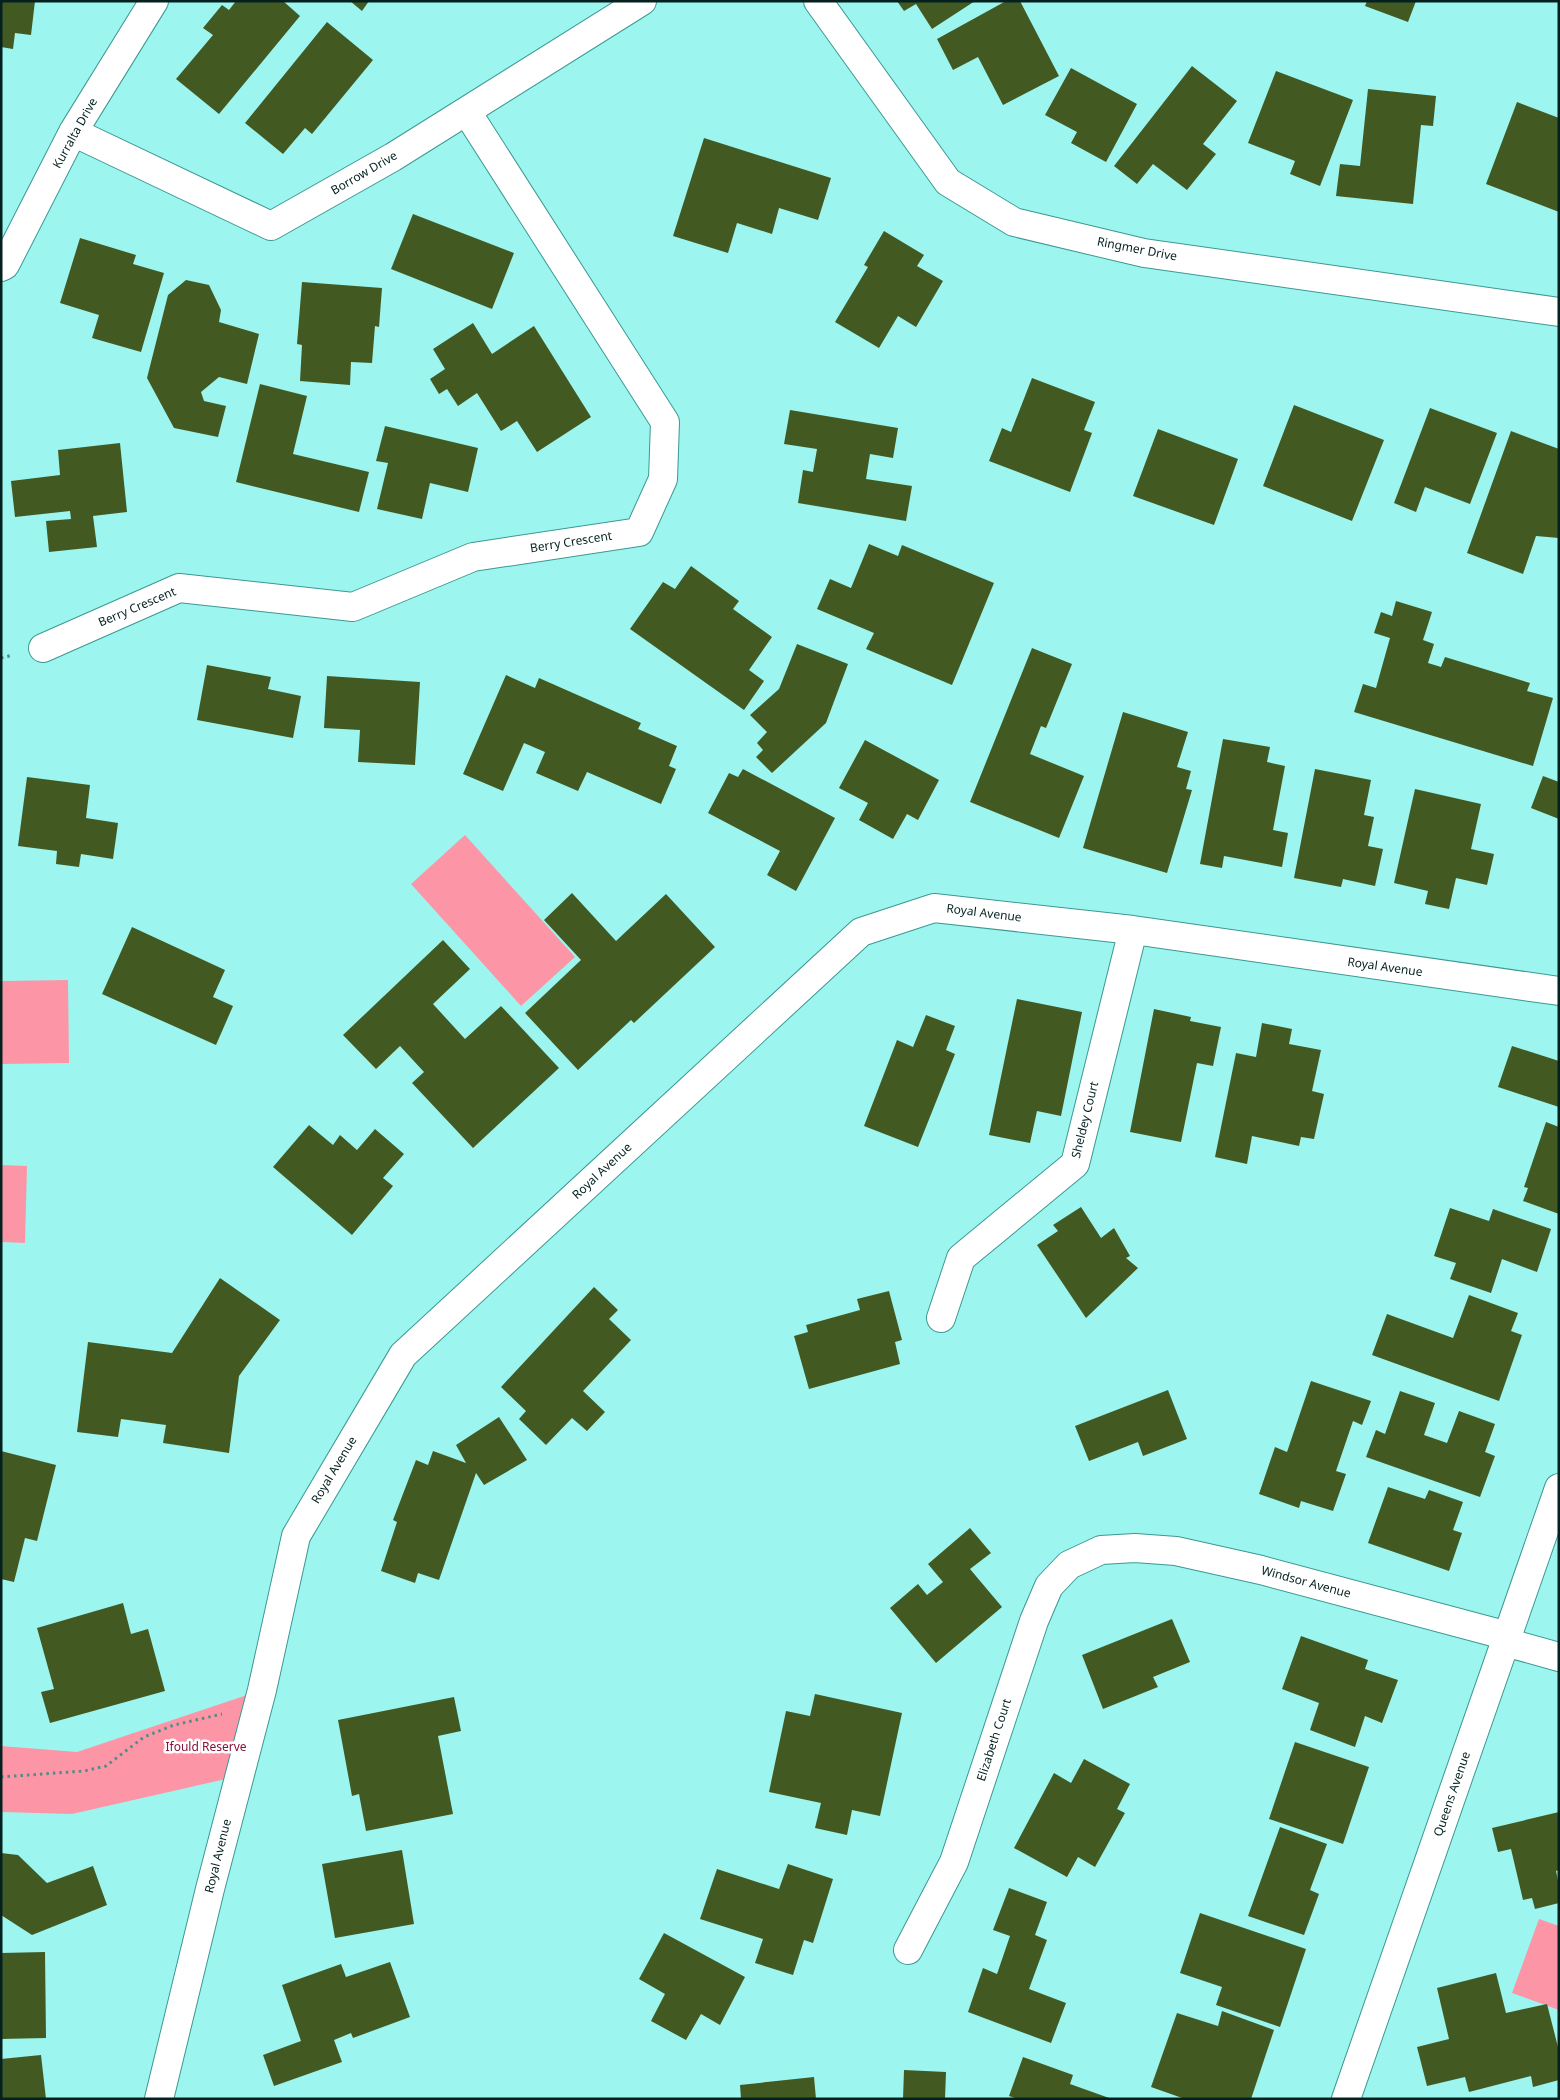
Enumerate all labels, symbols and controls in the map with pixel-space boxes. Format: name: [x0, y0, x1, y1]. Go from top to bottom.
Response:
street label: Kurralta Drive: [48, 94, 101, 171]
street label: Borrow Drive: [327, 147, 400, 198]
street label: Ringmer Drive: [1096, 232, 1179, 265]
street label: Berry Crescent: [529, 527, 614, 556]
street label: Berry Crescent: [95, 582, 179, 631]
street label: Royal Avenue: [945, 899, 1023, 926]
street label: Royal Avenue: [1346, 953, 1424, 980]
street label: Sheldey Court: [1067, 1079, 1102, 1160]
street label: Royal Avenue: [568, 1138, 635, 1203]
street label: Royal Avenue: [307, 1433, 360, 1507]
street label: Windsor Avenue: [1259, 1561, 1353, 1602]
street label: Elizabeth Court: [972, 1696, 1015, 1783]
park label: Ifould Reserve: [165, 1738, 247, 1755]
street label: Queens Avenue: [1429, 1749, 1474, 1839]
street label: Royal Avenue: [200, 1817, 235, 1895]

